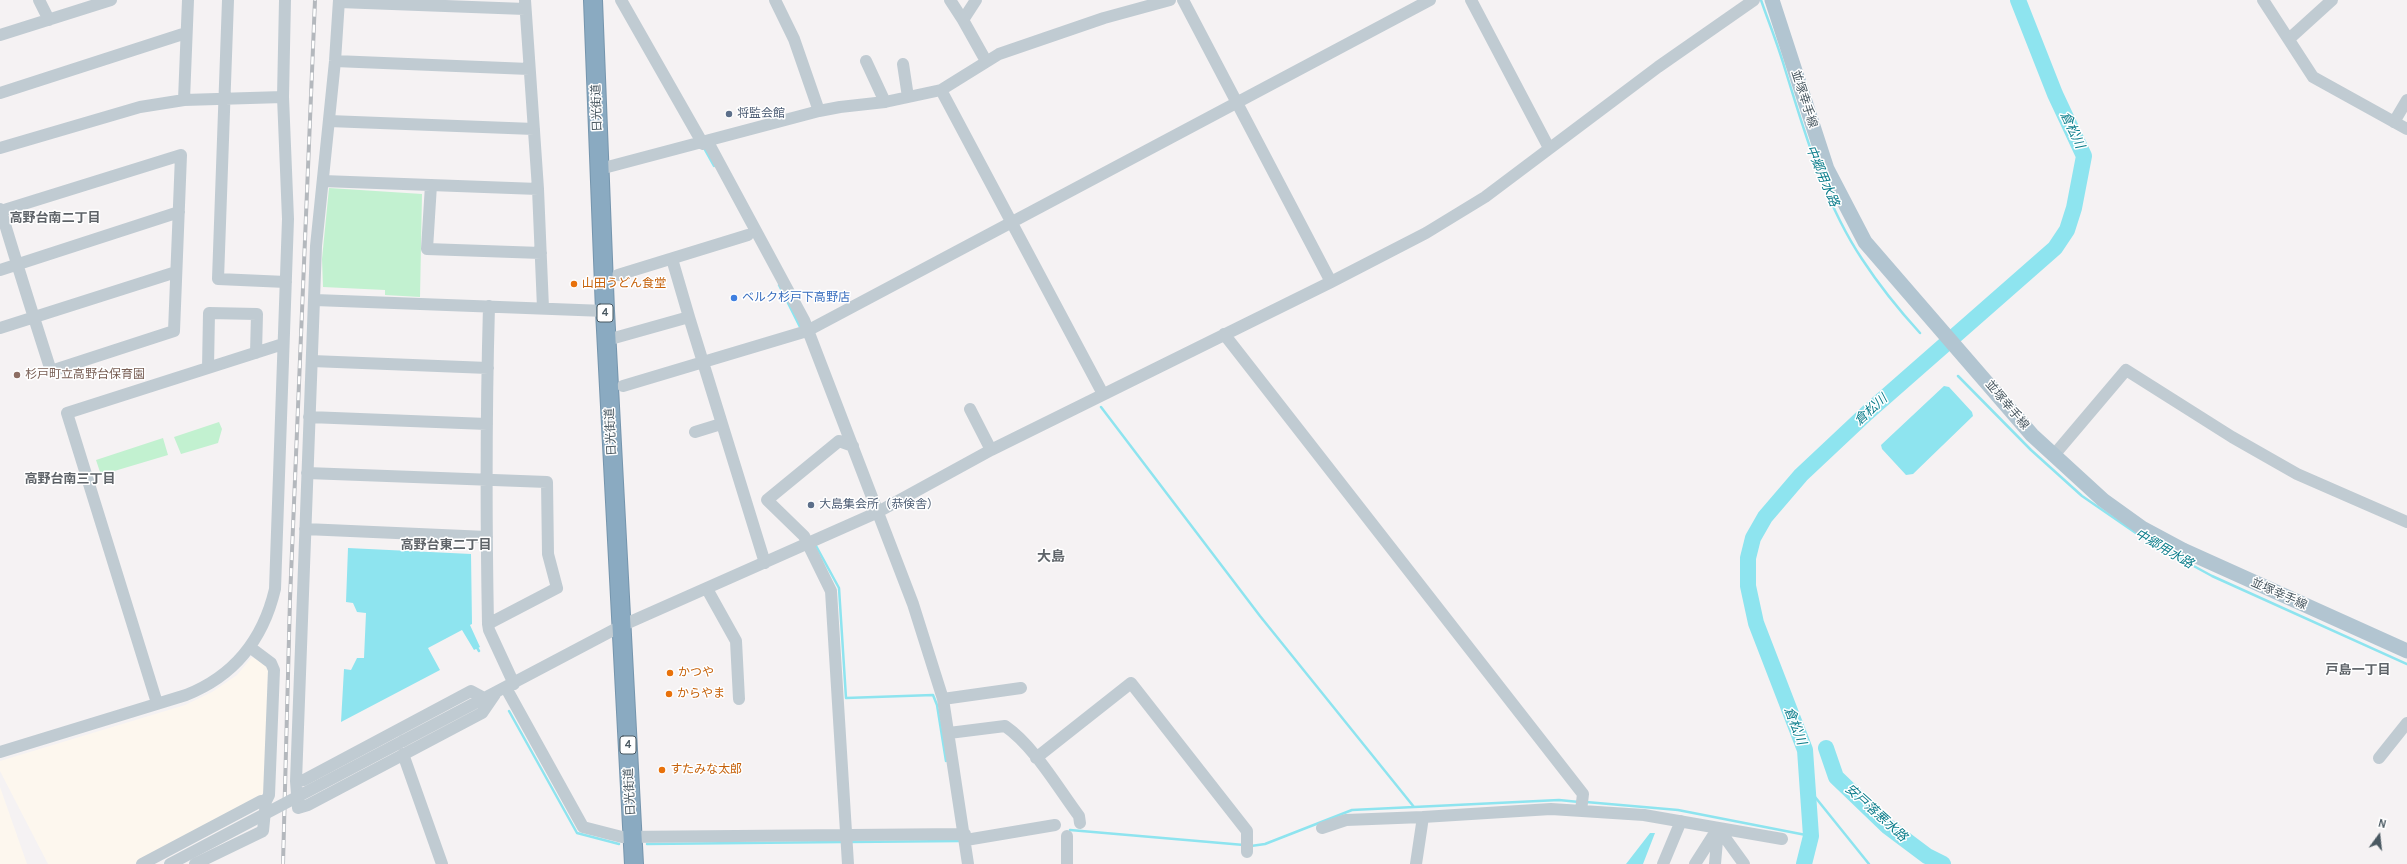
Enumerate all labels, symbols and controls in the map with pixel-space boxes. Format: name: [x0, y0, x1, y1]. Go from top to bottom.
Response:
street label: 並塚幸手線: [1788, 68, 1820, 130]
street label: 日光街道: [589, 84, 605, 132]
place label: 将監会館: [737, 107, 785, 121]
marker: 将監会館: [724, 109, 734, 119]
water label: 倉松川: [2057, 109, 2087, 151]
water label: 中郷用水路: [1802, 143, 1842, 209]
district label: 高野台南二丁目: [10, 210, 100, 226]
place label: 山田うどん食堂: [582, 277, 666, 291]
marker: 山田うどん食堂: [569, 279, 579, 289]
place label: ベルク杉戸下高野店: [742, 291, 850, 305]
marker: ベルク杉戸下高野店: [729, 293, 739, 303]
road number: 4: [597, 304, 613, 322]
place label: 杉戸町立高野台保育園: [25, 368, 145, 382]
marker: 杉戸町立高野台保育園: [12, 370, 22, 380]
street label: 並塚幸手線: [1982, 377, 2032, 433]
water label: 倉松川: [1851, 391, 1891, 429]
street label: 日光街道: [603, 408, 619, 456]
district label: 高野台南三丁目: [25, 471, 115, 487]
place label: 大島集会所（恭倹舎）: [819, 498, 939, 512]
marker: 大島集会所（恭倹舎）: [806, 500, 816, 510]
water label: 中郷用水路: [2132, 526, 2196, 572]
district label: 高野台東二丁目: [401, 537, 491, 553]
district label: 大島: [1037, 549, 1065, 565]
street label: 並塚幸手線: [2249, 575, 2309, 613]
district label: 戸島一丁目: [2326, 662, 2390, 678]
place label: かつや: [678, 666, 714, 680]
marker: かつや: [665, 668, 675, 678]
place label: からやま: [677, 687, 725, 701]
marker: からやま: [664, 689, 674, 699]
water label: 倉松川: [1781, 705, 1809, 747]
road number: 4: [620, 736, 636, 754]
place label: すたみな太郎: [670, 763, 742, 777]
marker: すたみな太郎: [657, 765, 667, 775]
street label: 日光街道: [622, 768, 638, 816]
water label: 安戸落悪水路: [1842, 781, 1910, 845]
north arrow: [2359, 816, 2399, 856]
text: N: [2377, 817, 2388, 831]

